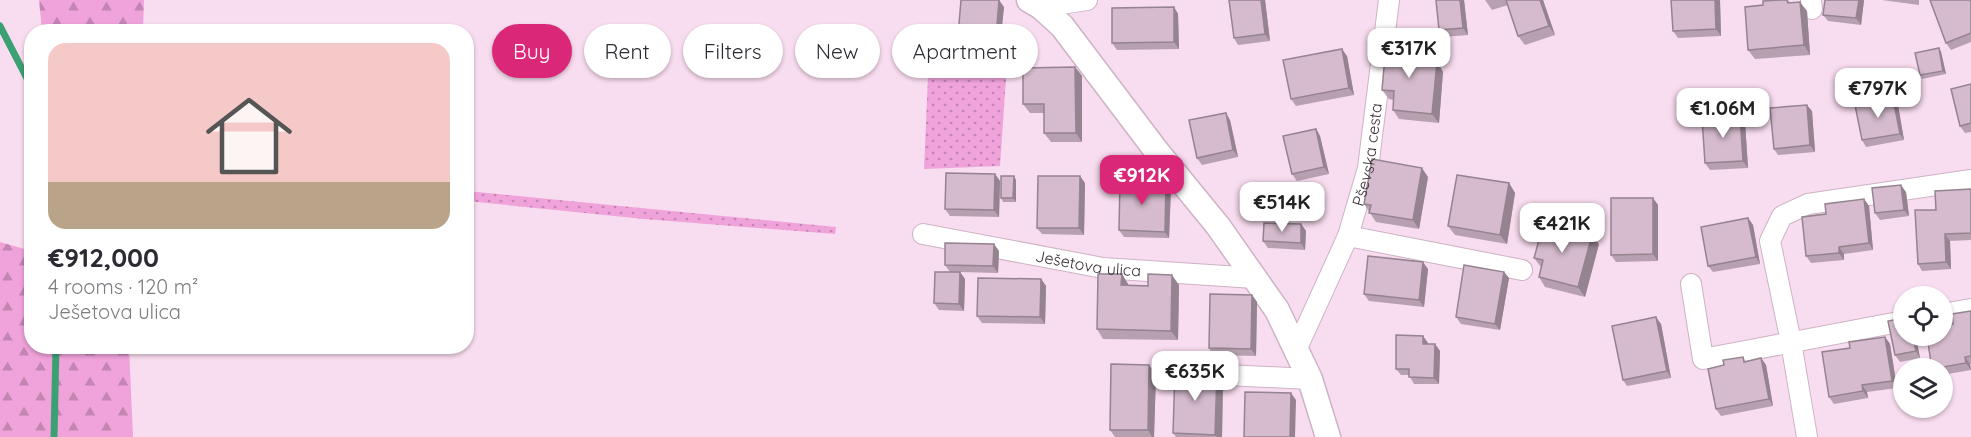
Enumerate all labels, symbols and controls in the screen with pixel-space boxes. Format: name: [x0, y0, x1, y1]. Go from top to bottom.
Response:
chip: Buy: [492, 24, 572, 78]
chip: Rent: [584, 24, 671, 78]
chip: Filters: [683, 24, 783, 78]
chip: New: [795, 24, 880, 78]
chip: Apartment: [892, 24, 1038, 78]
pin: €317K: [1367, 28, 1451, 79]
text: €317K: [1381, 35, 1437, 60]
pin: €797K: [1836, 68, 1920, 119]
text: €797K: [1849, 75, 1907, 100]
icon: home: [195, 82, 303, 190]
pin: €1.06M: [1674, 88, 1772, 139]
text: €1.06M: [1690, 95, 1756, 120]
street label: Pševska cesta: [1347, 102, 1386, 208]
pin: €912K: [1100, 155, 1184, 206]
text: €912K: [1114, 162, 1170, 187]
pin: €514K: [1240, 182, 1324, 233]
text: €514K: [1254, 189, 1310, 214]
pin: €421K: [1520, 203, 1604, 254]
text: €421K: [1534, 210, 1590, 235]
text: €912,000: [48, 241, 159, 274]
street label: Ješetova ulica: [1034, 245, 1142, 280]
text: 4 rooms · 120 m²: [48, 274, 198, 299]
map controls: [1893, 286, 1953, 418]
button: locate: [1893, 286, 1953, 346]
text: Ješetova ulica: [48, 299, 181, 324]
pin: €635K: [1153, 351, 1237, 402]
text: €635K: [1166, 358, 1224, 383]
button: layers: [1893, 358, 1953, 418]

